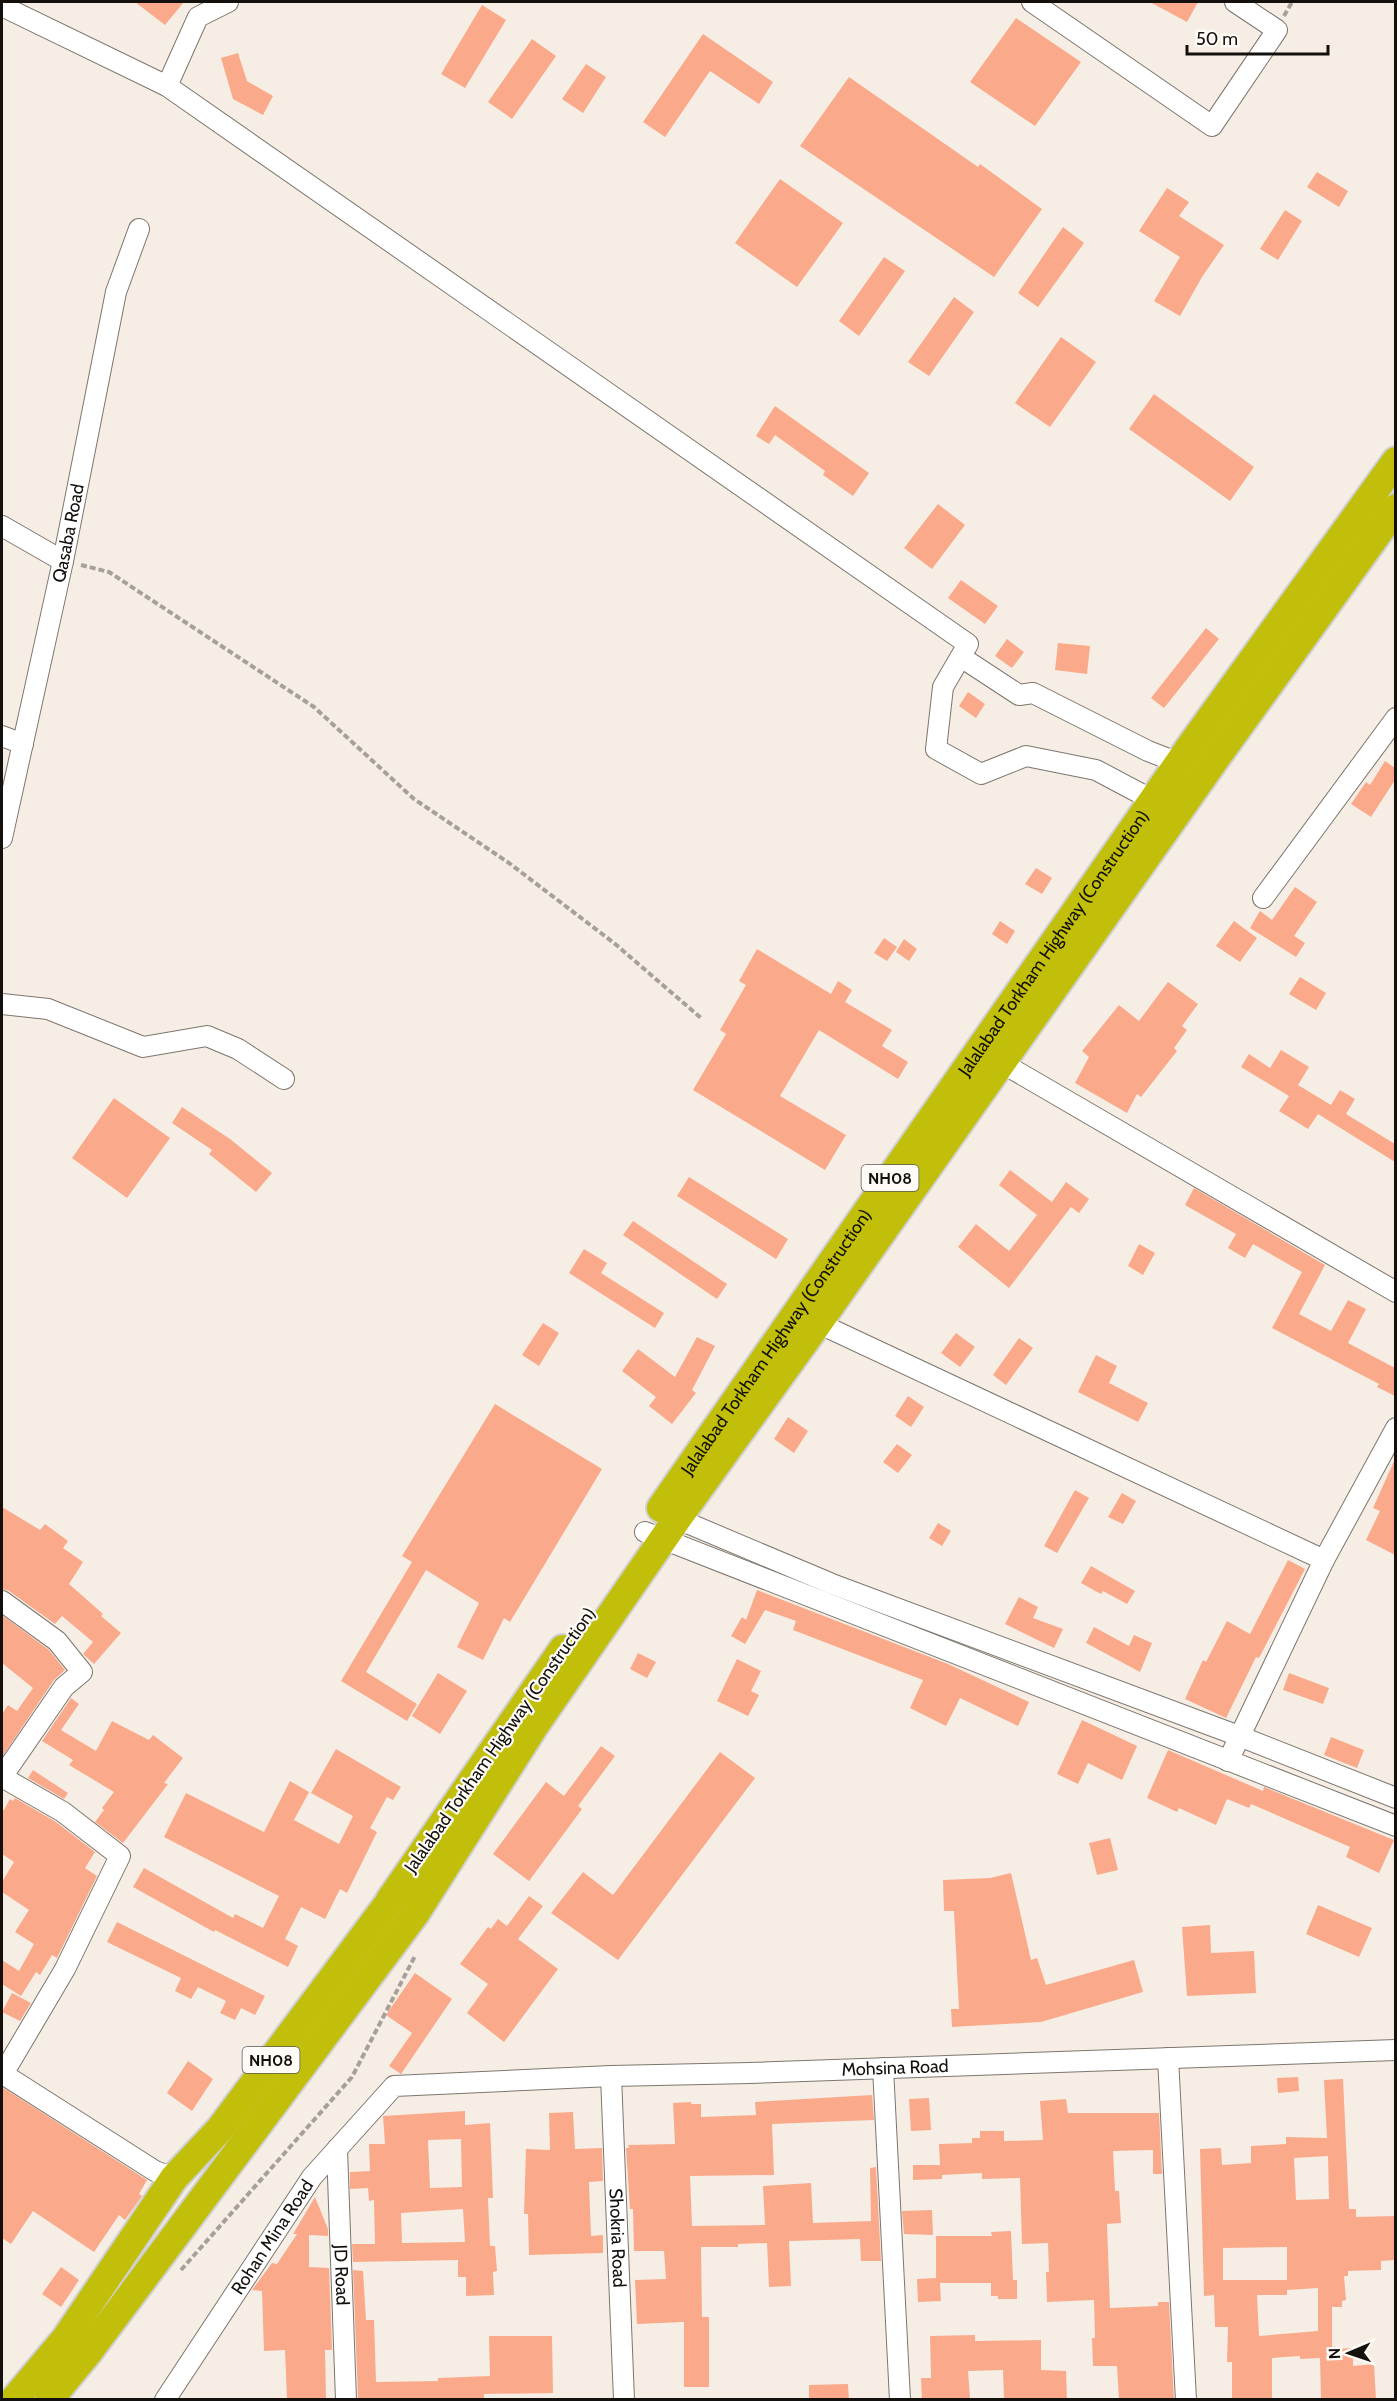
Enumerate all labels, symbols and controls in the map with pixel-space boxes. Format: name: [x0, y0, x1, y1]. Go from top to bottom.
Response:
scale bar: [1187, 18, 1328, 56]
text: 50 m: [1196, 28, 1238, 50]
street label: Qasaba Road: [48, 482, 89, 585]
street label: Jalalabad Torkham Highway (Construction): [953, 806, 1154, 1081]
road number: NH08: [862, 1165, 918, 1191]
street label: Jalalabad Torkham Highway (Construction): [676, 1205, 876, 1480]
street label: Jalalabad Torkham Highway (Construction): [399, 1603, 600, 1878]
road number: NH08: [242, 2047, 300, 2073]
street label: Mohsina Road: [841, 2055, 949, 2081]
street label: Rohan Mina Road: [227, 2176, 318, 2299]
street label: Shokria Road: [605, 2188, 630, 2288]
street label: JD Road: [329, 2243, 354, 2306]
north arrow: [1319, 2323, 1379, 2383]
text: N: [1325, 2348, 1344, 2359]

